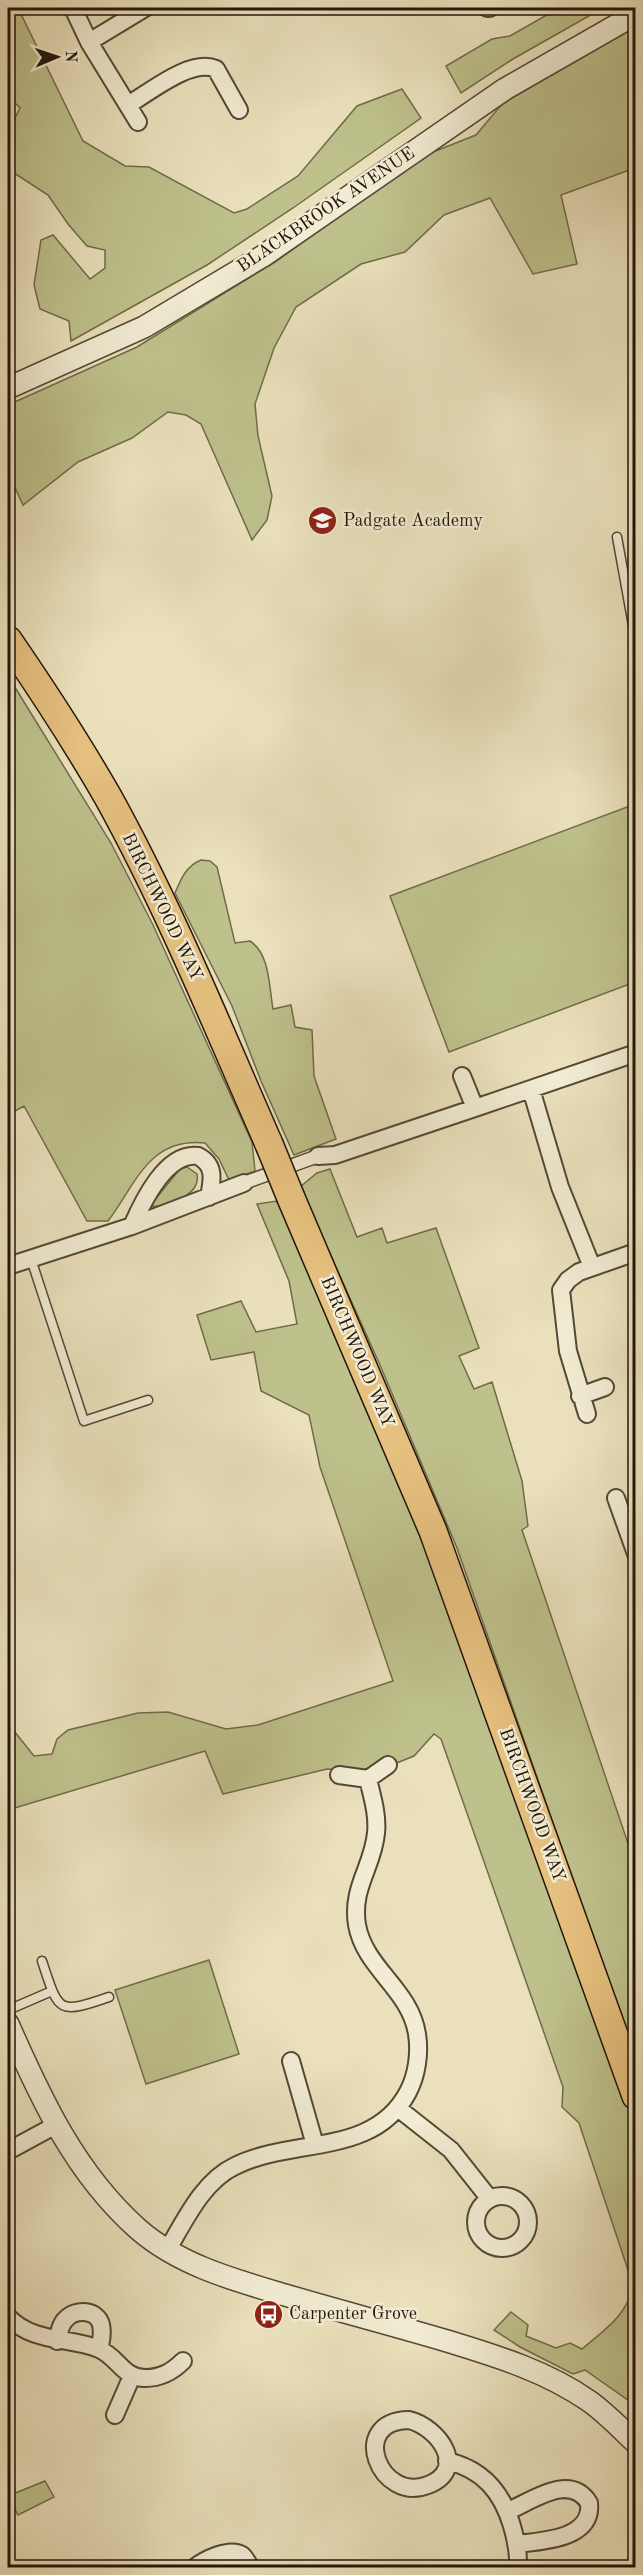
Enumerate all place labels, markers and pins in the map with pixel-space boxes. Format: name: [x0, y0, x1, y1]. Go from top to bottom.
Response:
school or university icon: Padgate Academy: [306, 505, 338, 537]
place label: Padgate Academy: [343, 512, 483, 530]
bus stop icon: Carpenter Grove: [252, 2298, 284, 2330]
place label: Carpenter Grove: [289, 2305, 417, 2323]

